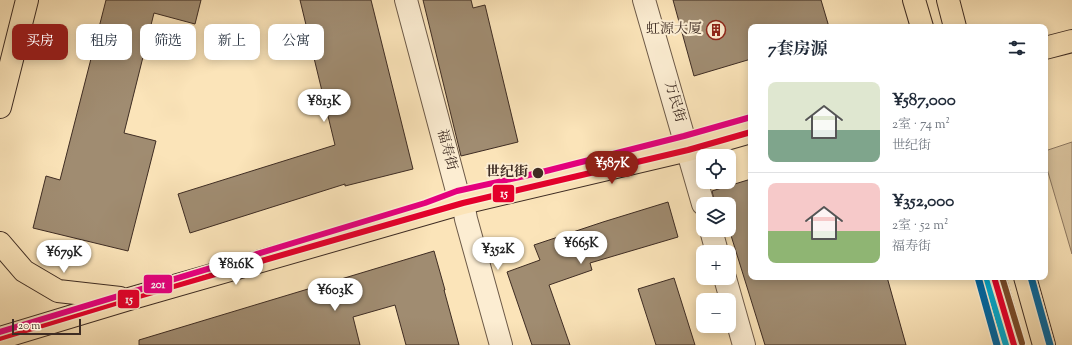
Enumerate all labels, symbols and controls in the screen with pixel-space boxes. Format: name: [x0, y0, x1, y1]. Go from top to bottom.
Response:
building icon: 虹源大厦: [705, 19, 727, 41]
place label: 虹源大厦: [646, 20, 702, 40]
chip: 买房: [12, 24, 68, 60]
chip: 租房: [76, 24, 132, 60]
chip: 筛选: [140, 24, 196, 60]
chip: 新上: [204, 24, 260, 60]
chip: 公寓: [268, 24, 324, 60]
icon: filters: [1006, 37, 1028, 59]
text: 7套房源: [768, 38, 828, 62]
street label: 万民街: [659, 79, 689, 125]
pin: ¥813K: [296, 89, 352, 123]
text: ¥587,000: [892, 89, 956, 113]
text: ¥813K: [307, 93, 341, 111]
icon: home: [800, 98, 848, 146]
text: 2室 · 74 m²: [892, 116, 950, 134]
street label: 福寿街: [431, 127, 461, 173]
text: 世纪街: [892, 137, 931, 155]
map controls: [696, 149, 736, 333]
button: locate: [696, 149, 736, 189]
pin: ¥587K: [584, 151, 640, 185]
text: ¥587K: [594, 155, 630, 173]
place label: 世纪街: [486, 163, 528, 183]
marker: 世纪街: [531, 166, 545, 180]
line badge: 15: [492, 184, 515, 203]
text: 15: [499, 186, 508, 202]
text: ¥352,000: [892, 190, 954, 214]
button: layers: [696, 197, 736, 237]
icon: home: [800, 199, 848, 247]
text: 2室 · 52 m²: [892, 217, 948, 235]
pin: ¥665K: [553, 231, 609, 265]
text: ¥665K: [563, 235, 599, 253]
pin: ¥352K: [470, 237, 526, 271]
text: 福寿街: [892, 238, 931, 256]
pin: ¥679K: [36, 240, 92, 274]
text: ¥352K: [481, 241, 515, 259]
text: ¥679K: [45, 244, 83, 262]
button: +: [696, 245, 736, 285]
pin: ¥816K: [208, 252, 264, 286]
text: ¥816K: [218, 256, 254, 274]
line badge: 201: [143, 274, 173, 294]
text: 201: [151, 277, 166, 293]
pin: ¥603K: [307, 278, 363, 312]
text: ¥603K: [317, 282, 353, 300]
line badge: 15: [117, 289, 140, 309]
text: 15: [124, 292, 133, 308]
button: −: [696, 293, 736, 333]
scale bar: [12, 317, 81, 336]
text: 20 m: [18, 318, 40, 334]

